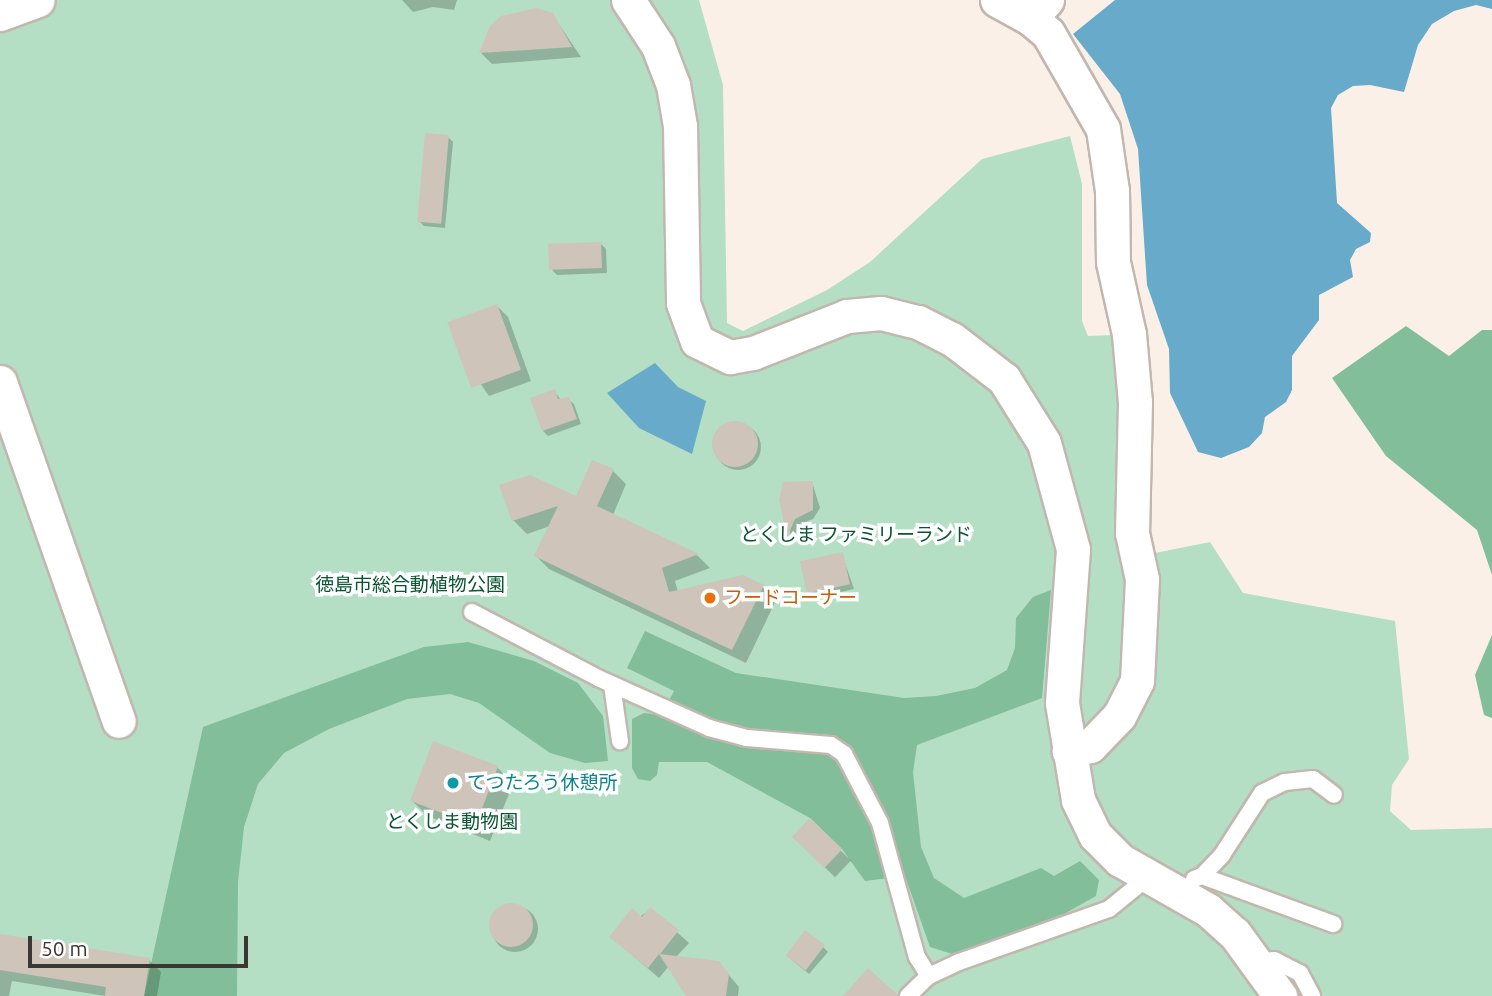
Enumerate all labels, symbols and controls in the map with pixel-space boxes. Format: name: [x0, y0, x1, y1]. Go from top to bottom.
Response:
park label: とくしま ファミリーランド: [740, 524, 972, 546]
park label: 徳島市総合動植物公園: [315, 574, 505, 596]
place label: フードコーナー: [724, 587, 857, 609]
marker: フードコーナー: [702, 590, 718, 606]
place label: てつたろう休憩所: [467, 772, 619, 794]
marker: てつたろう休憩所: [445, 775, 461, 791]
park label: とくしま動物園: [386, 811, 518, 833]
scale bar: [32, 922, 252, 966]
text: 50 m: [41, 936, 88, 960]

